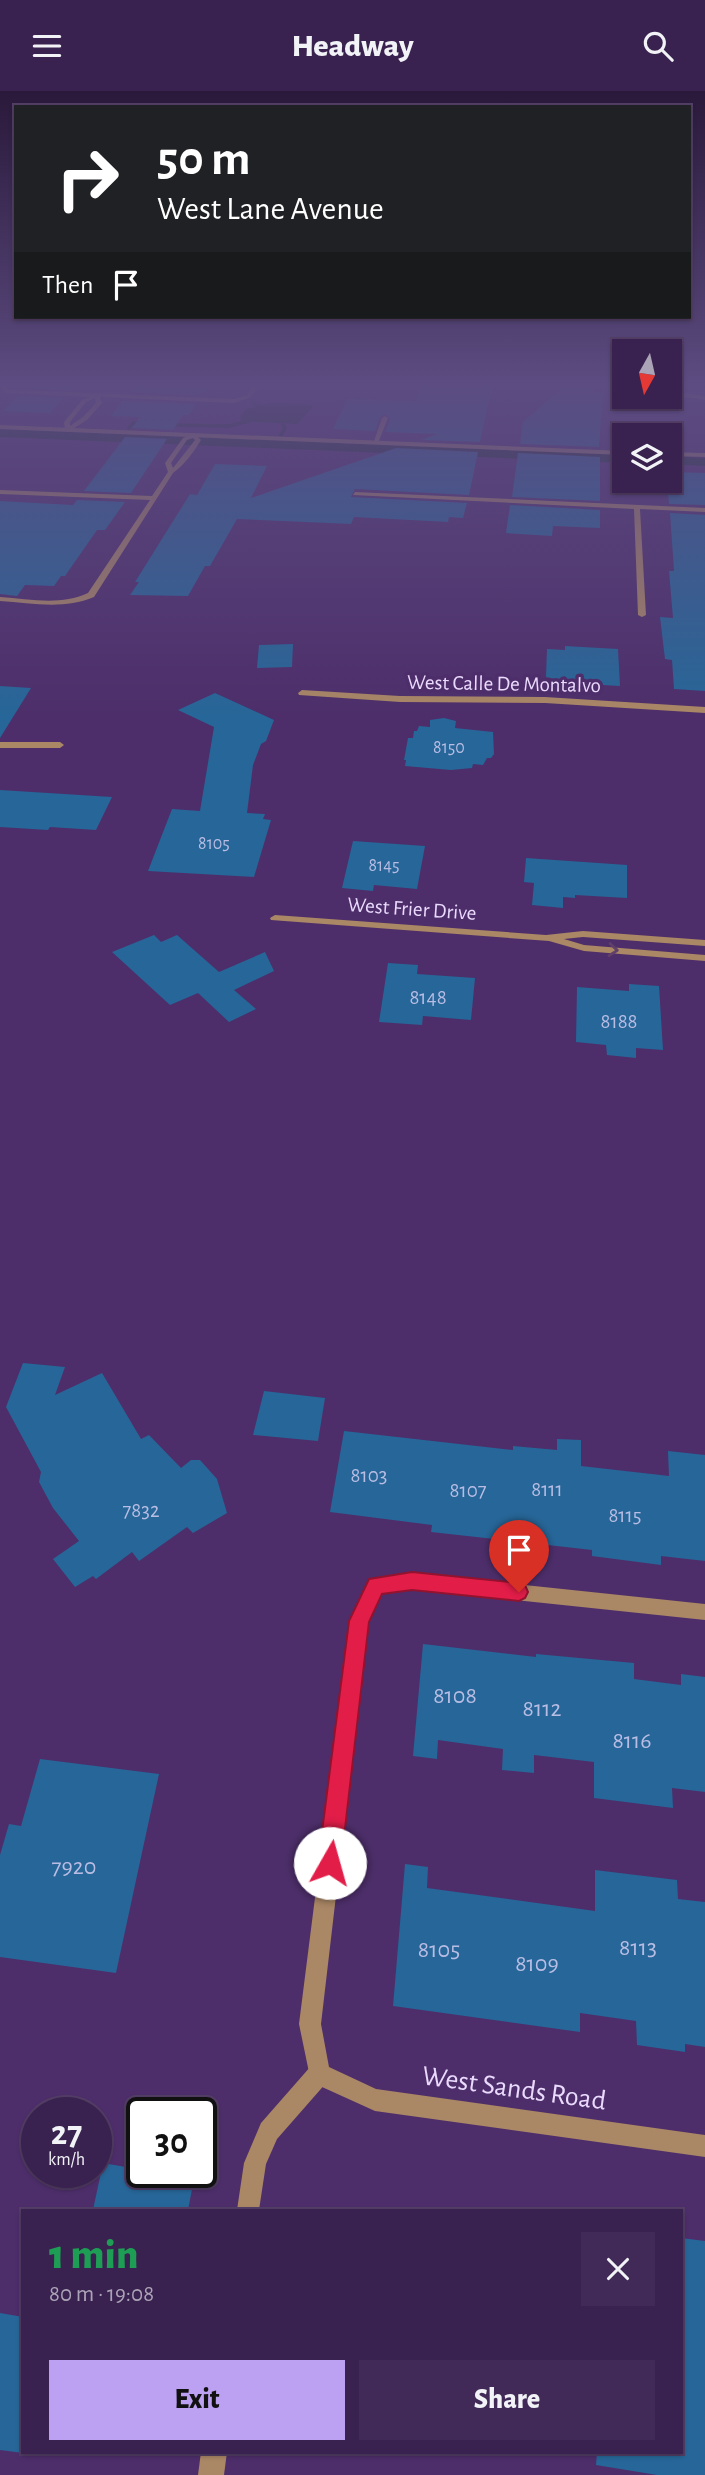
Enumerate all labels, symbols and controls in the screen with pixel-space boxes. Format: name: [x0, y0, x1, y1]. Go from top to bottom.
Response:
icon: menu: [28, 27, 66, 65]
icon: search: [639, 27, 677, 65]
text: Headway: [291, 30, 414, 62]
icon: right: [42, 133, 133, 224]
text: 50 m: [157, 135, 251, 184]
text: West Lane Avenue: [157, 193, 384, 225]
icon: arrive: [107, 266, 145, 304]
text: Then: [42, 272, 93, 298]
north arrow: [612, 339, 682, 409]
map controls: [612, 339, 682, 493]
button: layers: [612, 423, 682, 493]
street label: West Calle De Montalvo: [407, 672, 601, 696]
house number: 8150: [433, 739, 465, 757]
house number: 8105: [198, 835, 230, 853]
house number: 8145: [369, 857, 399, 875]
street label: West Frier Drive: [347, 894, 477, 924]
one-way arrow: [608, 942, 619, 957]
house number: 8148: [409, 987, 447, 1008]
house number: 8188: [600, 1011, 638, 1032]
house number: 8103: [351, 1465, 387, 1486]
house number: 8111: [531, 1479, 563, 1500]
house number: 8107: [449, 1480, 487, 1501]
house number: 7832: [123, 1500, 159, 1521]
house number: 8115: [608, 1505, 642, 1526]
pin: [489, 1520, 549, 1592]
icon: arrive: [500, 1531, 538, 1569]
house number: 8108: [433, 1684, 477, 1708]
house number: 8112: [523, 1697, 561, 1721]
house number: 8116: [612, 1729, 652, 1753]
position arrow: [293, 1826, 367, 1900]
house number: 7920: [52, 1855, 96, 1879]
house number: 8113: [619, 1936, 657, 1960]
house number: 8105: [418, 1938, 460, 1962]
house number: 8109: [515, 1952, 559, 1976]
street label: West Sands Road: [420, 2062, 608, 2116]
speed limit sign: 30: [126, 2097, 217, 2188]
text: 27: [51, 2116, 82, 2151]
text: km/h: [48, 2151, 85, 2169]
button: close: [581, 2232, 655, 2306]
text: 1 min: [49, 2234, 138, 2276]
text: 80 m · 19:08: [49, 2283, 154, 2306]
button: Exit: [49, 2360, 345, 2440]
button: Share: [359, 2360, 655, 2440]

